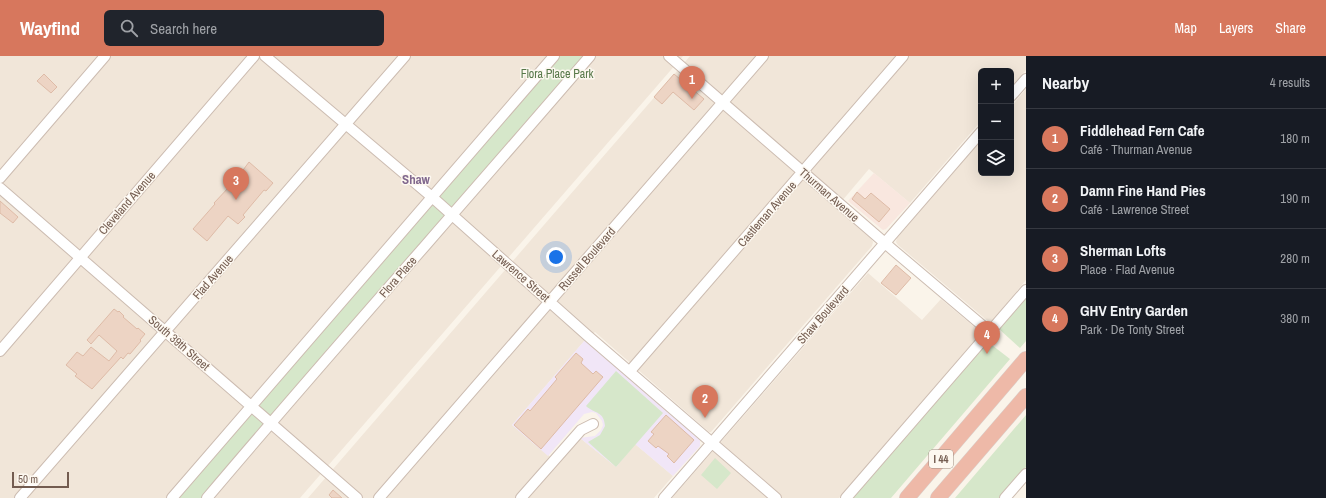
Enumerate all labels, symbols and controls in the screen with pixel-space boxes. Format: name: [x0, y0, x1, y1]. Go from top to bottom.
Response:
search box: [104, 10, 384, 46]
text: Wayfind: [20, 15, 80, 41]
icon: search: [118, 17, 140, 39]
text: Search here: [150, 18, 217, 39]
text: Map: [1175, 19, 1197, 37]
text: Layers: [1219, 19, 1253, 37]
text: Share: [1275, 19, 1306, 37]
park label: Flora Place Park: [521, 66, 593, 82]
pin: 1: [679, 66, 705, 99]
map controls: [978, 68, 1014, 176]
button: +: [978, 68, 1014, 104]
text: Nearby: [1042, 71, 1089, 94]
text: 4 results: [1270, 74, 1310, 91]
button: −: [978, 104, 1014, 140]
text: Fiddlehead Fern Cafe: [1080, 120, 1205, 141]
text: 1: [1052, 130, 1058, 147]
text: 180 m: [1280, 130, 1310, 147]
button: layers: [978, 140, 1014, 176]
text: Café · Thurman Avenue: [1080, 141, 1192, 158]
street label: Thurman Avenue: [796, 164, 862, 226]
pin: 3: [223, 167, 249, 200]
street label: Cleveland Avenue: [95, 168, 159, 238]
district label: Shaw: [402, 171, 431, 188]
street label: Castleman Avenue: [734, 178, 800, 250]
text: Damn Fine Hand Pies: [1080, 180, 1206, 201]
text: 2: [1052, 190, 1058, 207]
text: 190 m: [1280, 190, 1310, 207]
text: Café · Lawrence Street: [1080, 201, 1189, 218]
street label: Russell Boulevard: [555, 224, 619, 294]
text: Sherman Lofts: [1080, 240, 1166, 261]
street label: Lawrence Street: [489, 246, 553, 306]
your location: [546, 247, 566, 267]
text: 3: [1052, 250, 1058, 267]
text: 280 m: [1280, 250, 1310, 267]
street label: Flad Avenue: [189, 251, 237, 303]
street label: Flora Place: [376, 253, 420, 301]
text: Place · Flad Avenue: [1080, 261, 1175, 278]
street label: Shaw Boulevard: [793, 283, 853, 347]
text: GHV Entry Garden: [1080, 300, 1188, 321]
text: 4: [1052, 310, 1058, 327]
text: 380 m: [1280, 310, 1310, 327]
street label: South 39th Street: [145, 312, 213, 374]
pin: 4: [974, 321, 1000, 354]
text: Park · De Tonty Street: [1080, 321, 1184, 338]
pin: 2: [692, 385, 718, 418]
road number: I 44: [929, 450, 953, 468]
scale bar: [12, 470, 69, 489]
text: 50 m: [18, 472, 38, 486]

